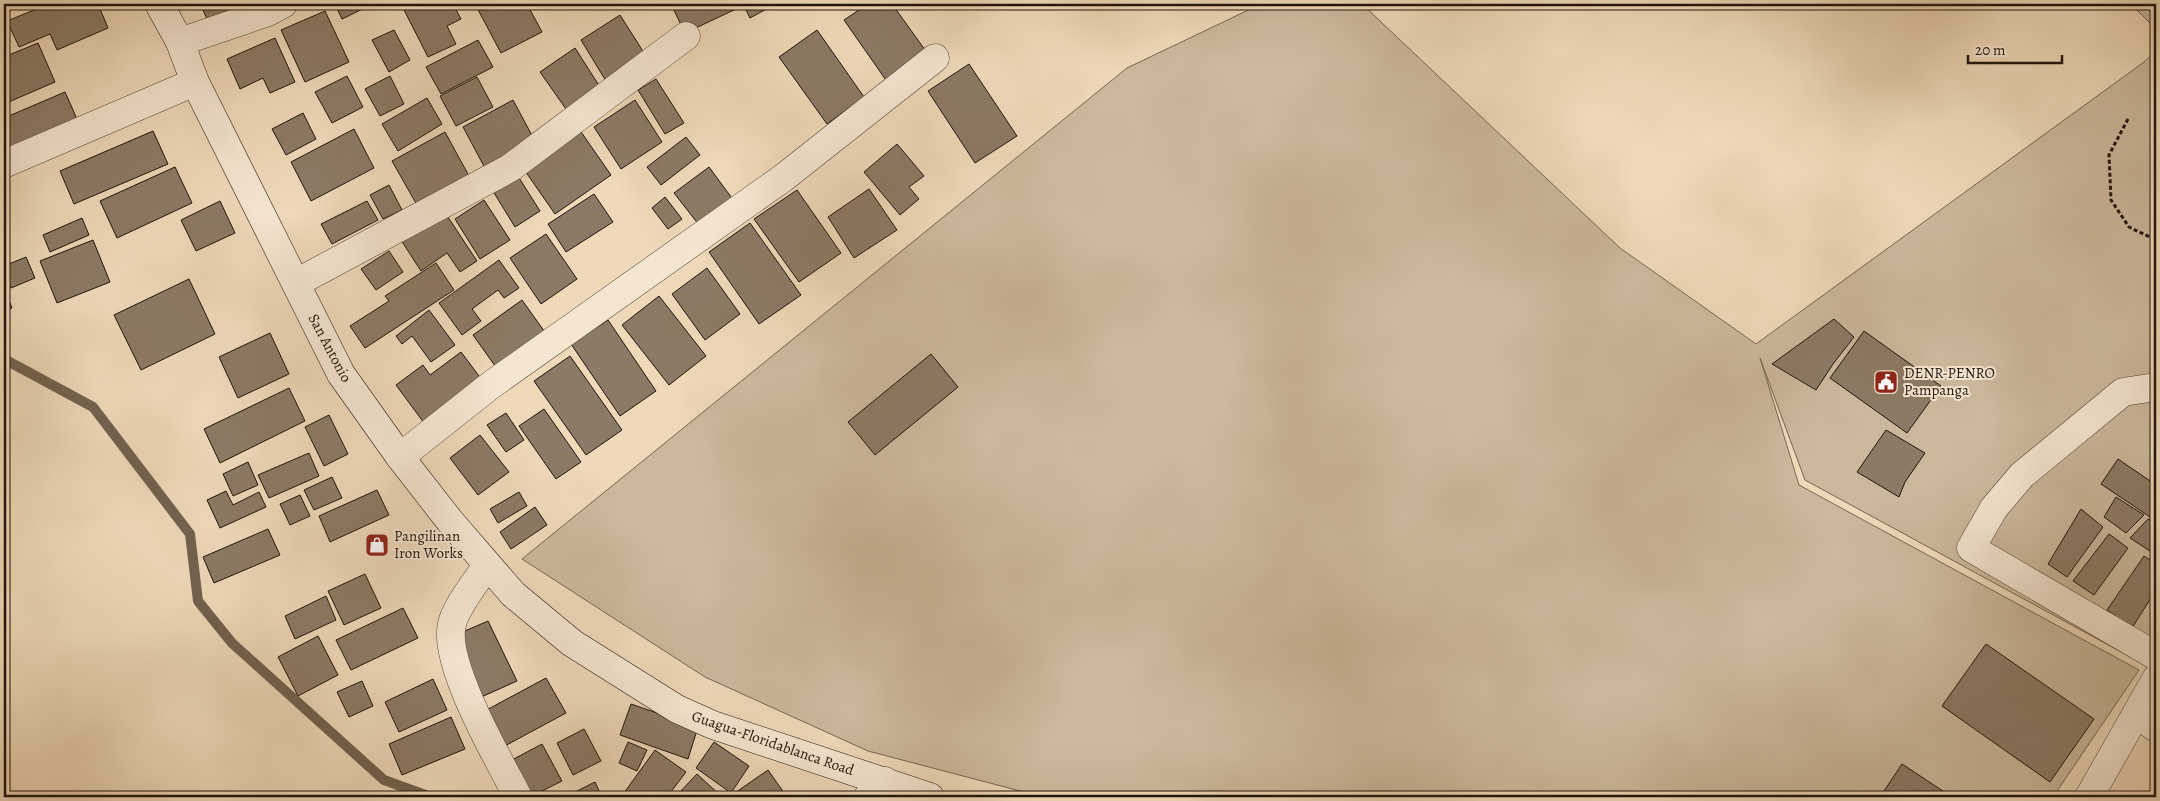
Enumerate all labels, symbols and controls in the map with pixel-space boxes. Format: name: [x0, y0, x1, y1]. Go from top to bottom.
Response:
scale bar: [1968, 32, 2061, 64]
text: 20 m: [1975, 40, 2006, 60]
street label: San Antonio: [304, 310, 356, 386]
place label: DENR-PENRO Pampanga: [1904, 363, 1995, 400]
public building icon: DENR-PENRO Pampanga: [1873, 369, 1899, 395]
place label: Pangilinan Iron Works: [394, 526, 463, 563]
shop icon: Pangilinan Iron Works: [364, 532, 390, 558]
street label: Guagua-Floridablanca Road: [689, 706, 858, 781]

